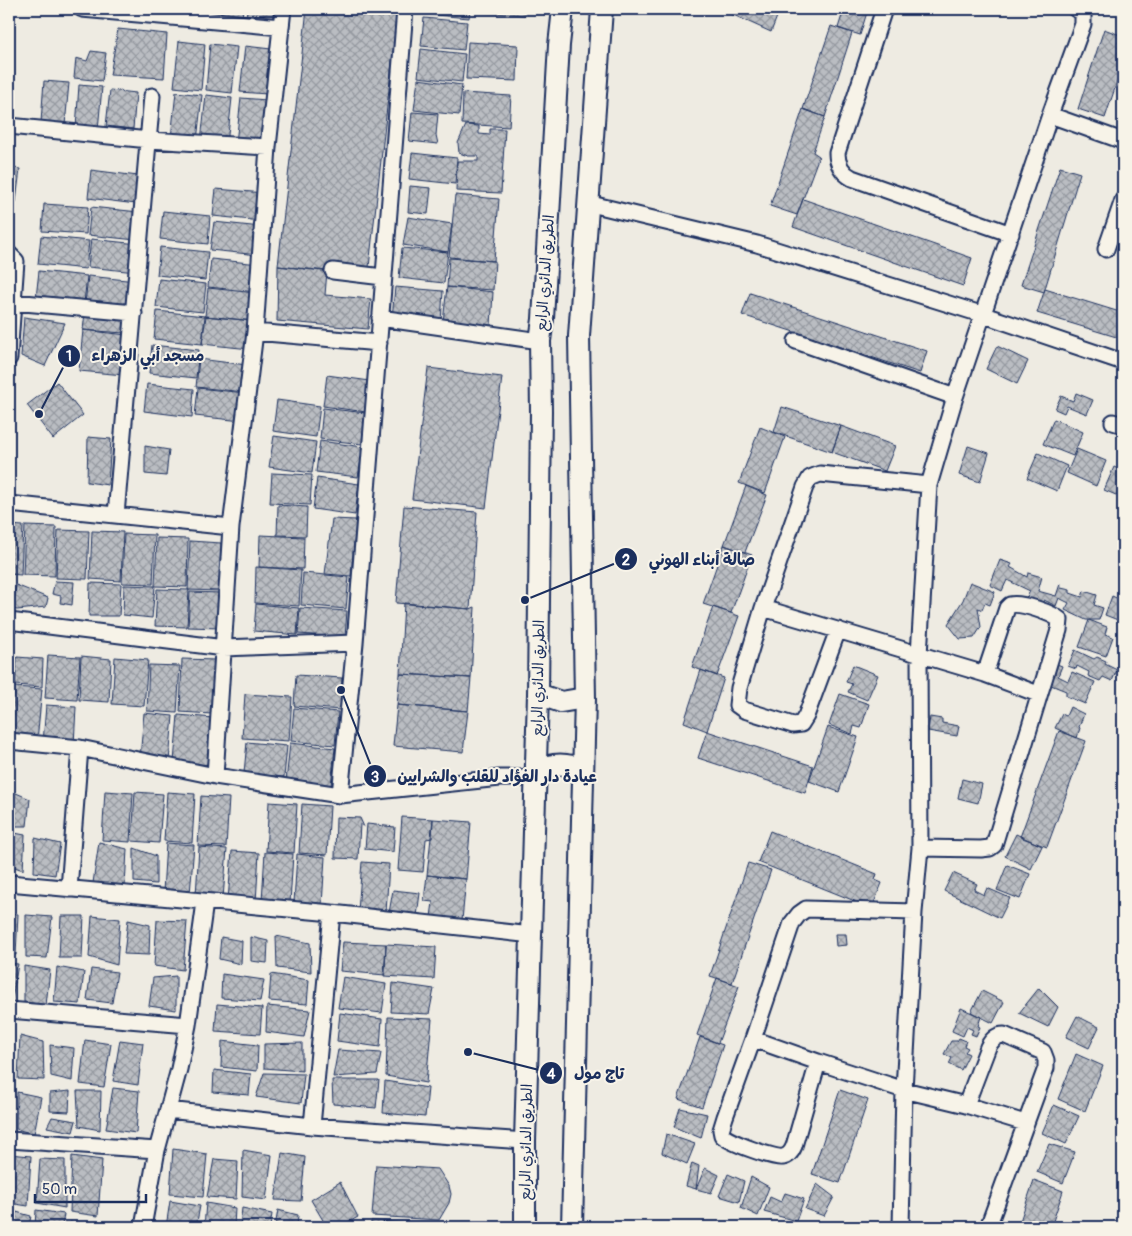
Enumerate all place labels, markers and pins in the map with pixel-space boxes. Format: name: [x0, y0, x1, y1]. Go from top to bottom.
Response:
callout: مسجد أبي الزهراء: [57, 340, 215, 371]
callout: صالة أبناء الهوني: [614, 544, 765, 575]
callout: عيادة دار الفؤاد للقلب والشرايين: [362, 761, 607, 792]
callout: تاج مول: [539, 1058, 634, 1089]

